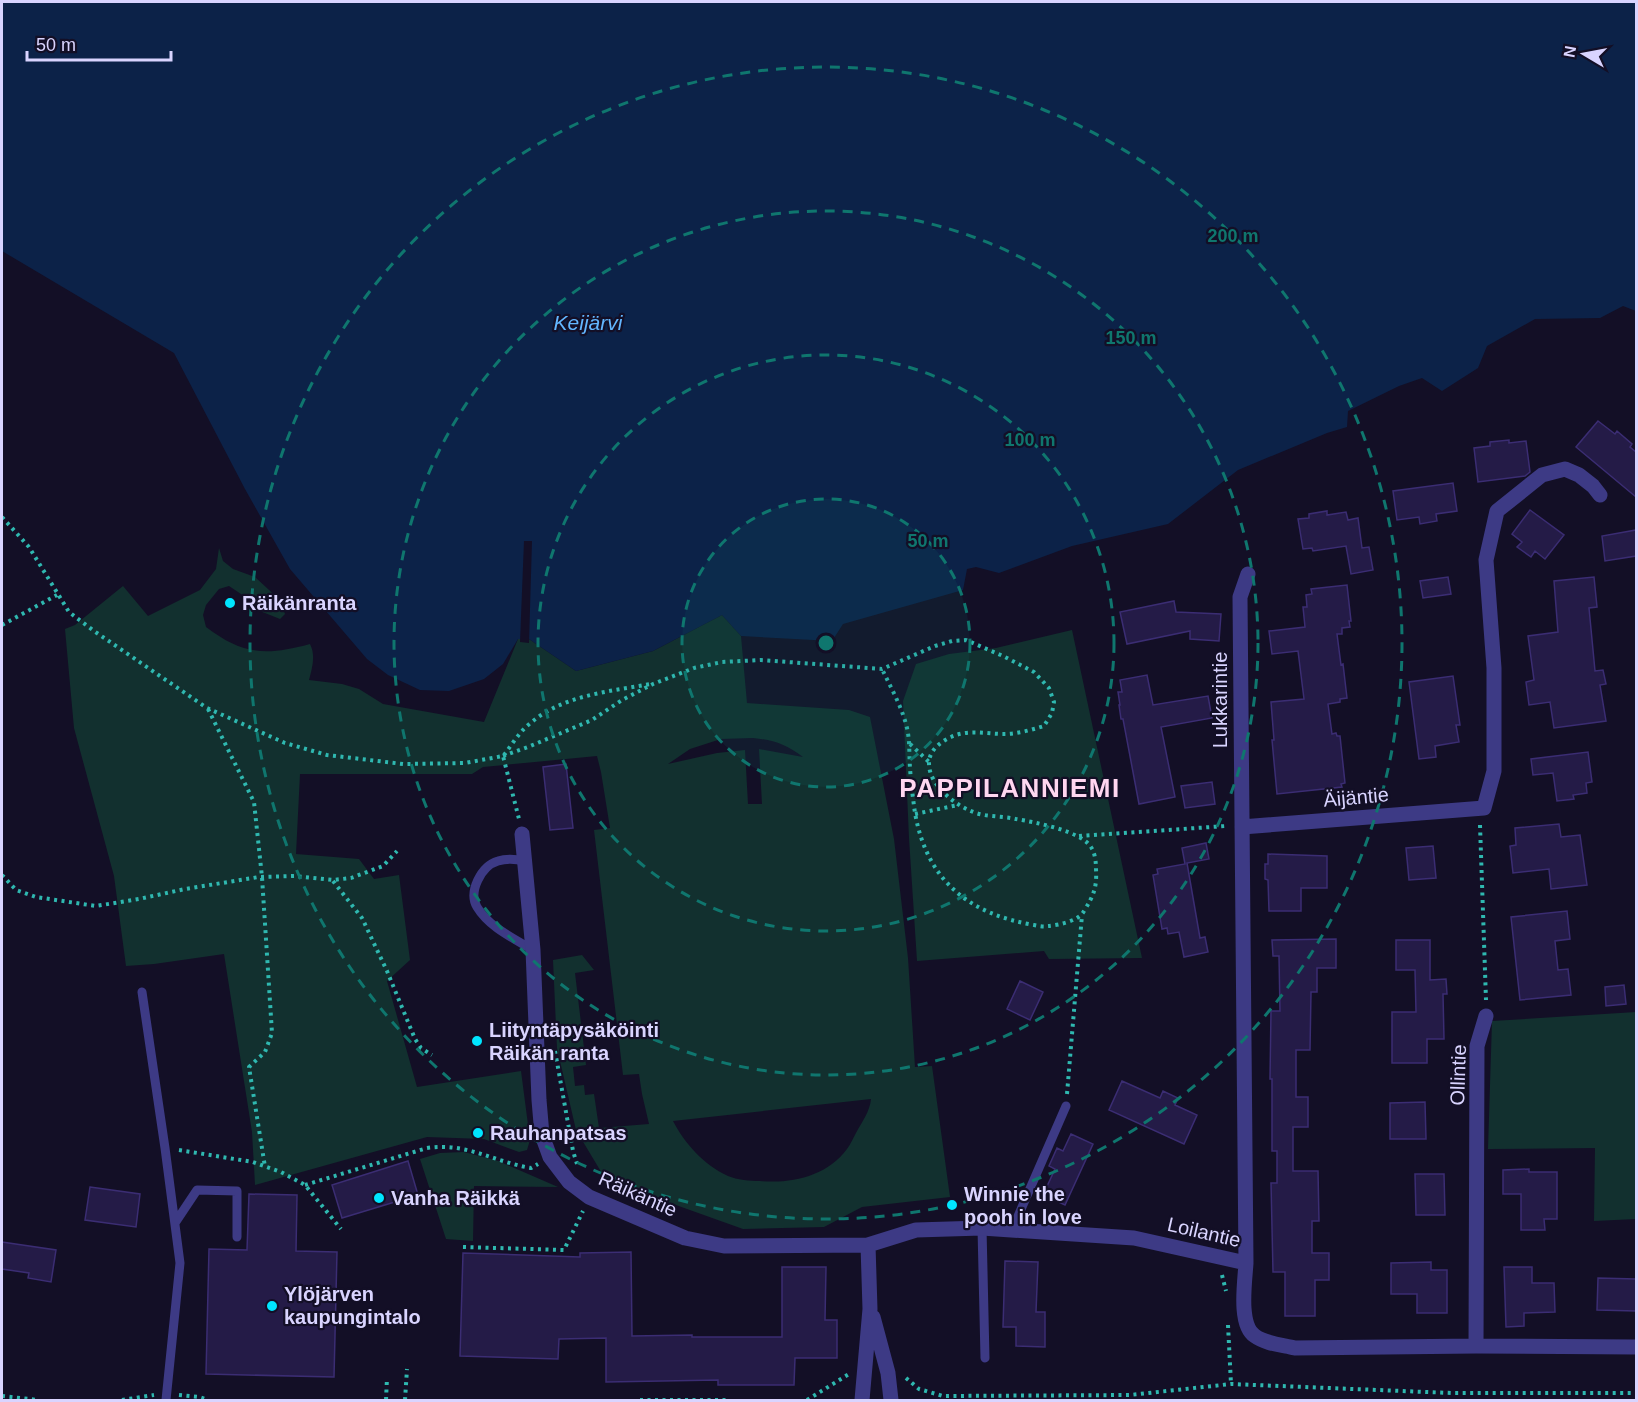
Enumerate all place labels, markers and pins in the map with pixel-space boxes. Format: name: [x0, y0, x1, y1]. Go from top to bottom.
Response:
place label: Räikänranta: [242, 592, 357, 614]
marker: Räikänranta: [223, 596, 237, 610]
centre of rings: [816, 633, 836, 653]
place label: Liityntäpysäköinti Räikän ranta: [489, 1019, 659, 1064]
marker: Liityntäpysäköinti Räikän ranta: [470, 1034, 484, 1048]
place label: Rauhanpatsas: [490, 1122, 627, 1144]
marker: Rauhanpatsas: [471, 1126, 485, 1140]
place label: Winnie the pooh in love: [964, 1183, 1082, 1228]
place label: Vanha Räikkä: [391, 1187, 521, 1209]
marker: Vanha Räikkä: [372, 1191, 386, 1205]
marker: Winnie the pooh in love: [945, 1198, 959, 1212]
place label: Ylöjärven kaupungintalo: [284, 1283, 421, 1328]
marker: Ylöjärven kaupungintalo: [265, 1299, 279, 1313]

